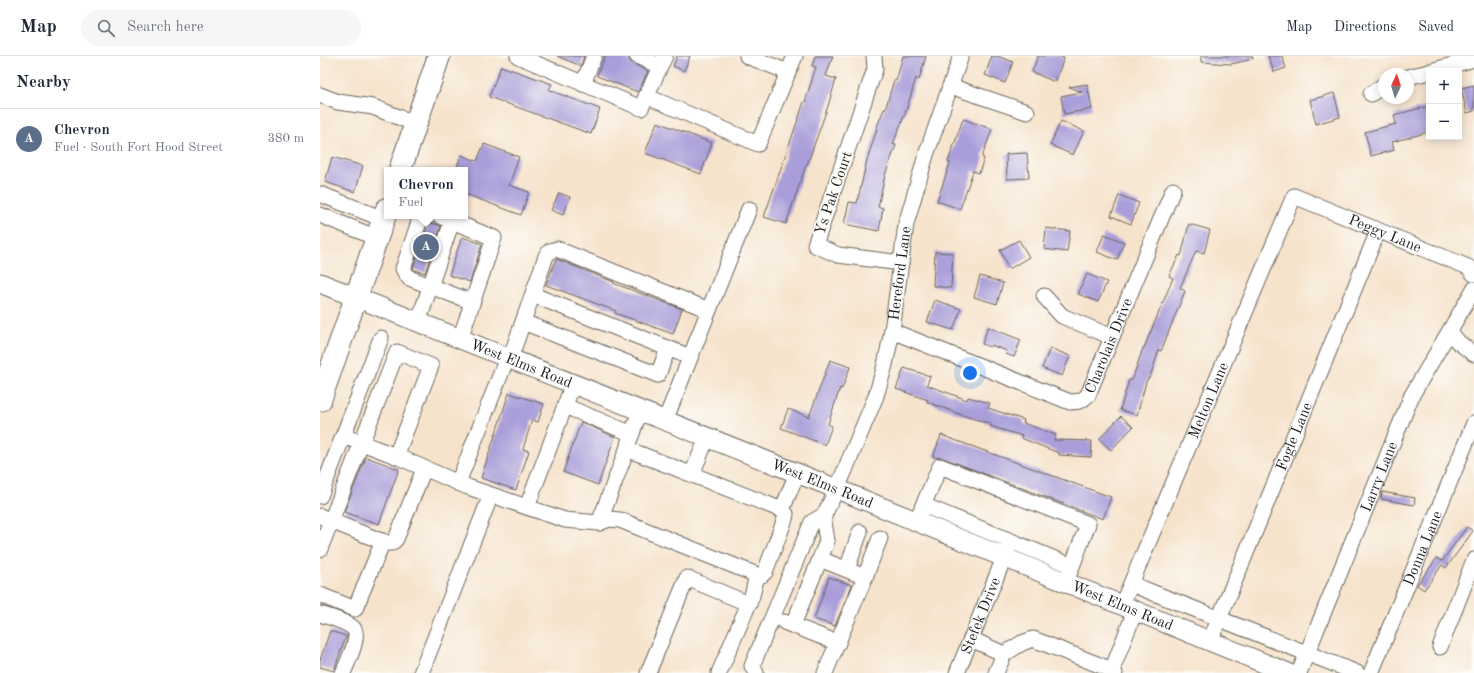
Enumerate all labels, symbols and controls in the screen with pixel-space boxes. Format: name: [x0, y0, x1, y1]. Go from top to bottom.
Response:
search box: [81, 10, 361, 46]
icon: search: [95, 17, 117, 39]
text: Map: [20, 18, 57, 37]
text: Search here: [127, 20, 204, 35]
text: Map: [1286, 20, 1312, 34]
text: Directions: [1334, 20, 1396, 34]
text: Saved: [1418, 20, 1454, 34]
north arrow: [1378, 68, 1414, 104]
map controls: [1426, 68, 1462, 140]
button: +: [1426, 68, 1462, 104]
text: Nearby: [16, 74, 71, 91]
button: −: [1426, 104, 1462, 140]
text: Chevron: [54, 123, 110, 138]
text: A: [24, 132, 34, 145]
text: 380 m: [267, 132, 304, 145]
text: Fuel · South Fort Hood Street: [54, 141, 223, 154]
street label: Ys Pak Court: [813, 150, 856, 237]
popup: [384, 167, 468, 219]
text: Chevron: [398, 178, 454, 193]
text: Fuel: [398, 196, 423, 209]
street label: Peggy Lane: [1346, 213, 1423, 256]
street label: Hereford Lane: [887, 225, 915, 322]
pin: A: [413, 232, 439, 262]
street label: Charolais Drive: [1083, 296, 1136, 396]
street label: West Elms Road: [468, 338, 574, 392]
street label: Melton Lane: [1187, 361, 1232, 441]
your location: [960, 363, 980, 383]
street label: Fogle Lane: [1275, 401, 1316, 473]
street label: Larry Lane: [1359, 440, 1401, 514]
street label: West Elms Road: [769, 458, 875, 512]
street label: Donna Lane: [1402, 509, 1446, 588]
street label: Stefek Drive: [959, 576, 1004, 657]
street label: West Elms Road: [1069, 580, 1175, 634]

